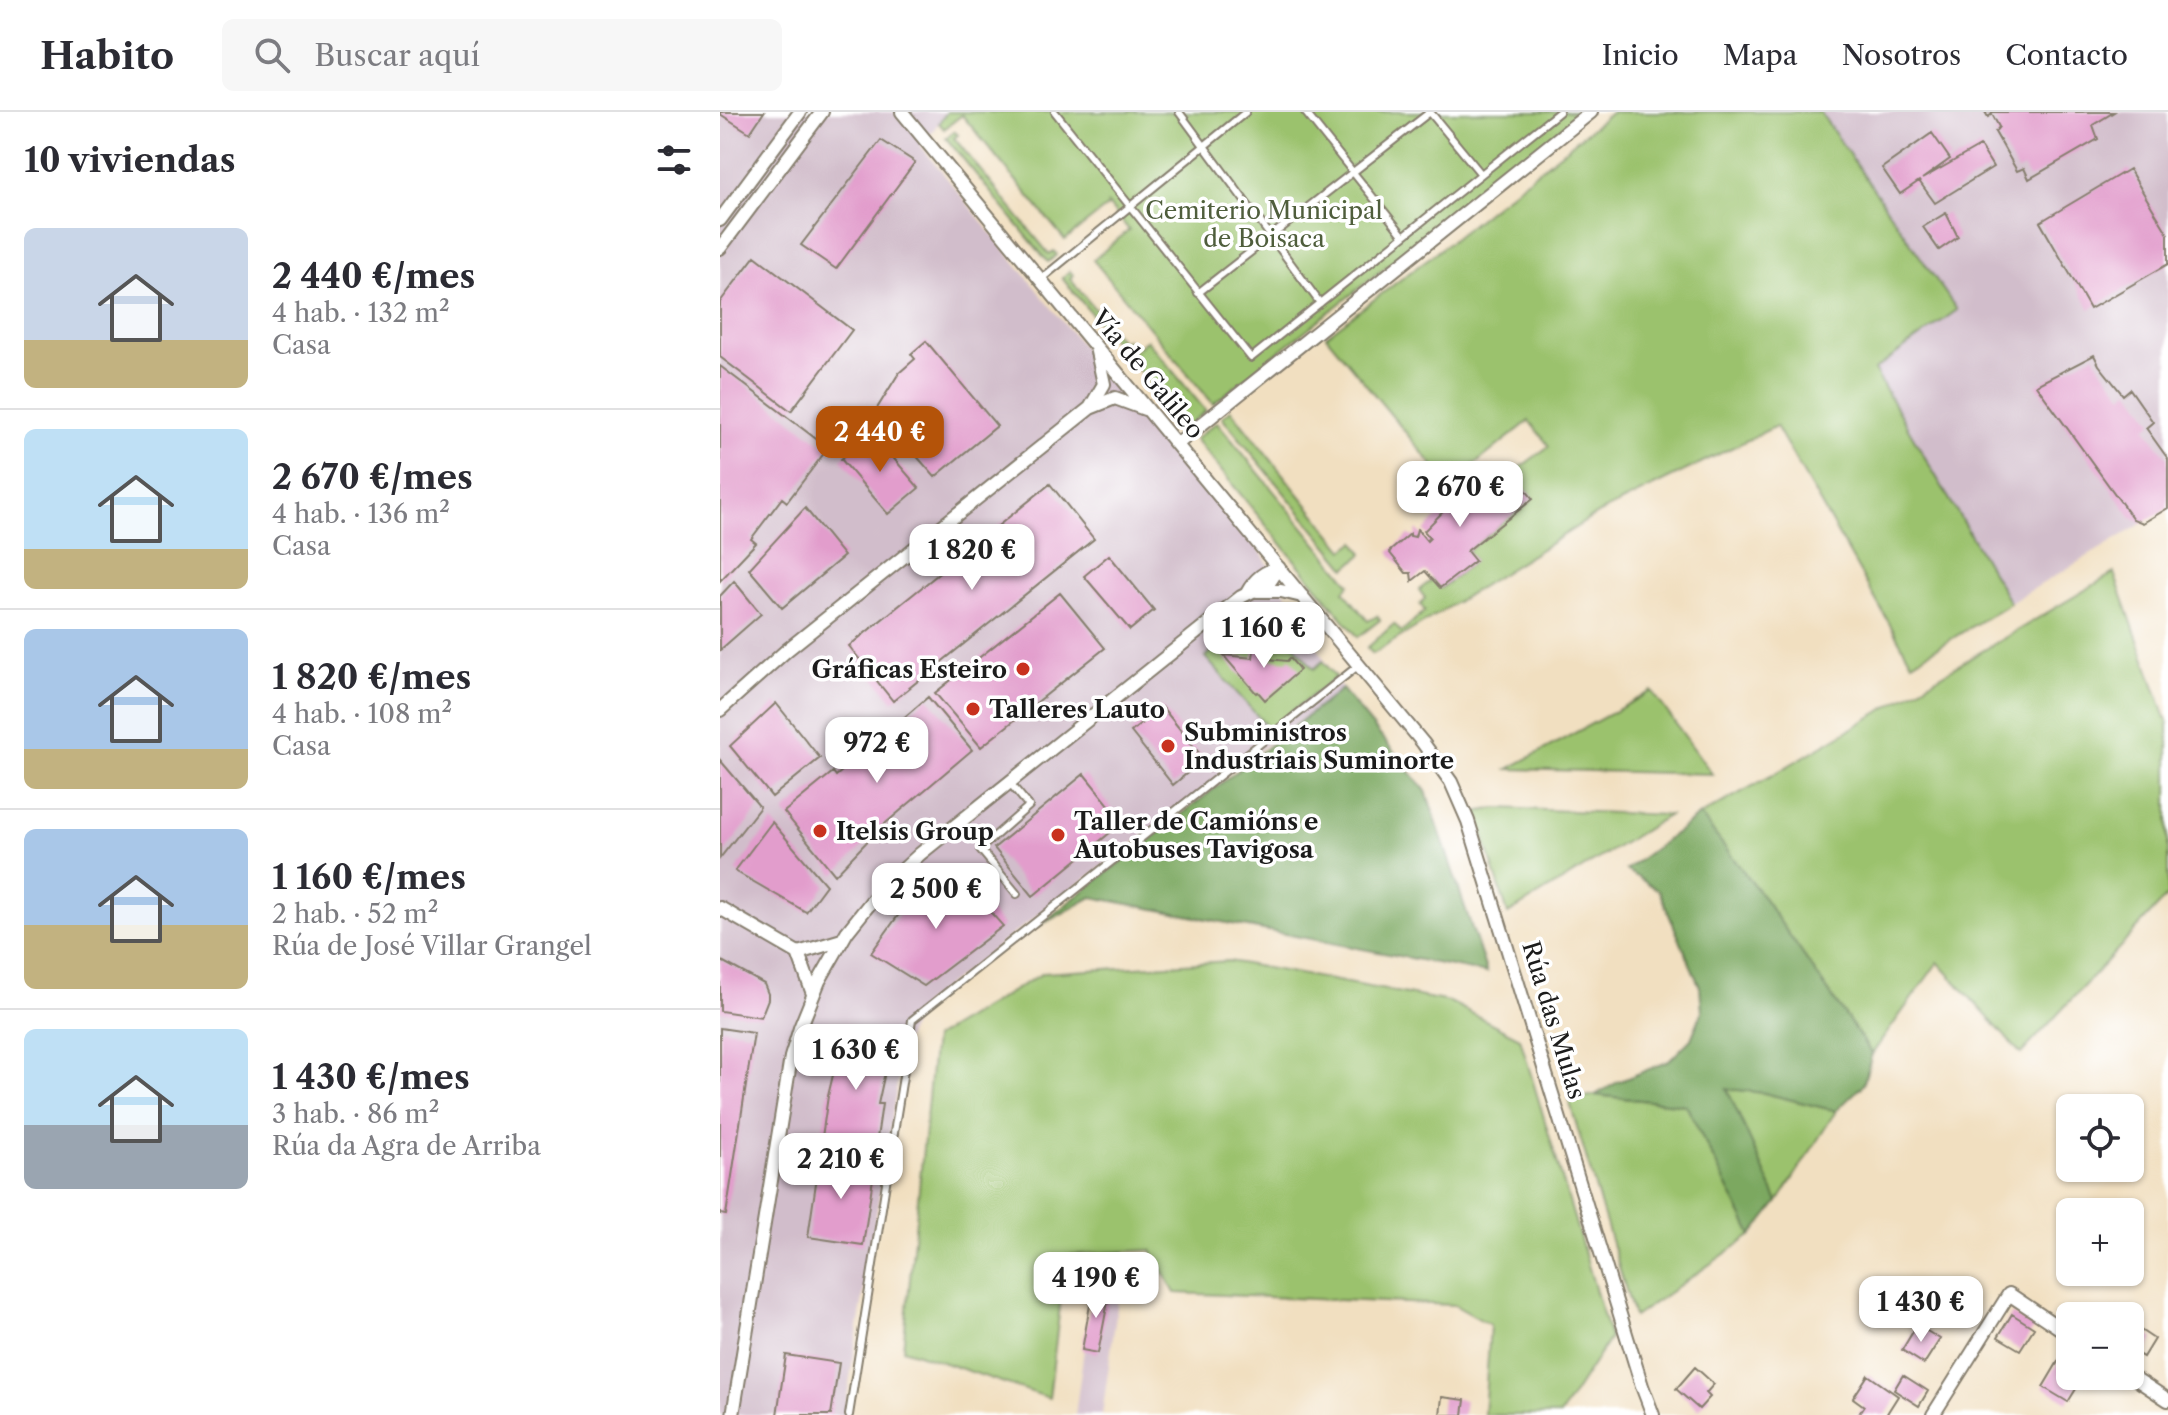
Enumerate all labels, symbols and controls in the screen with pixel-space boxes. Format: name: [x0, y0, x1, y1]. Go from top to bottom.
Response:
search box: [222, 19, 782, 91]
text: Habito: [40, 32, 174, 79]
icon: search: [250, 33, 294, 77]
text: Buscar aquí: [314, 37, 480, 74]
text: Inicio: [1602, 38, 1679, 72]
text: Mapa: [1723, 38, 1798, 72]
text: Nosotros: [1842, 38, 1961, 72]
text: Contacto: [2005, 38, 2128, 72]
icon: filters: [652, 138, 696, 182]
text: 10 viviendas: [24, 139, 235, 181]
park label: Cemiterio Municipal de Boisaca: [1145, 196, 1383, 253]
text: 2 440 €/mes: [272, 255, 475, 297]
icon: home: [88, 260, 184, 356]
text: 4 hab. · 132 m²: [272, 297, 450, 329]
street label: Vía de Galileo: [1085, 303, 1210, 444]
text: Casa: [272, 329, 331, 361]
pin: 2 440 €: [806, 406, 954, 474]
text: 2 440 €: [834, 416, 926, 448]
text: 2 670 €/mes: [272, 456, 473, 498]
icon: home: [88, 461, 184, 557]
pin: 2 670 €: [1386, 461, 1534, 529]
text: 2 670 €: [1415, 471, 1505, 503]
text: 4 hab. · 136 m²: [272, 498, 450, 530]
pin: 1 820 €: [898, 524, 1046, 592]
text: Casa: [272, 530, 331, 562]
text: 1 820 €: [927, 534, 1017, 566]
pin: 1 160 €: [1190, 602, 1338, 670]
text: 1 160 €: [1221, 612, 1307, 644]
place label: Gráficas Esteiro: [812, 655, 1007, 684]
text: 1 820 €/mes: [272, 656, 471, 698]
marker: Gráficas Esteiro: [1014, 660, 1032, 678]
icon: home: [88, 661, 184, 757]
place label: Talleres Lauto: [989, 695, 1165, 724]
text: 4 hab. · 108 m²: [272, 698, 452, 730]
marker: Talleres Lauto: [964, 700, 982, 718]
pin: 972 €: [821, 717, 933, 785]
place label: Subministros Industriais Suminorte: [1184, 718, 1454, 775]
text: 972 €: [843, 727, 911, 759]
text: Casa: [272, 730, 331, 762]
marker: Subministros Industriais Suminorte: [1159, 737, 1177, 755]
place label: Taller de Camións e Autobuses Tavigosa: [1073, 807, 1318, 864]
place label: Itelsis Group: [836, 817, 994, 846]
marker: Itelsis Group: [811, 822, 829, 840]
marker: Taller de Camións e Autobuses Tavigosa: [1049, 826, 1067, 844]
text: 1 160 €/mes: [272, 856, 466, 898]
icon: home: [88, 861, 184, 957]
pin: 2 500 €: [862, 863, 1010, 931]
text: 2 500 €: [890, 873, 982, 905]
text: 2 hab. · 52 m²: [272, 898, 438, 930]
text: Rúa de José Villar Grangel: [272, 930, 592, 962]
street label: Rúa das Mulas: [1516, 937, 1592, 1103]
pin: 1 630 €: [782, 1024, 930, 1092]
text: 1 630 €: [812, 1034, 900, 1066]
text: 1 430 €/mes: [272, 1056, 470, 1098]
icon: home: [88, 1061, 184, 1157]
map controls: [2056, 1094, 2144, 1390]
button: locate: [2056, 1094, 2144, 1182]
text: 3 hab. · 86 m²: [272, 1098, 439, 1130]
text: Rúa da Agra de Arriba: [272, 1130, 541, 1162]
pin: 2 210 €: [767, 1133, 915, 1201]
text: 2 210 €: [797, 1143, 885, 1175]
button: +: [2056, 1198, 2144, 1286]
pin: 4 190 €: [1022, 1252, 1170, 1320]
text: 4 190 €: [1052, 1262, 1140, 1294]
pin: 1 430 €: [1847, 1276, 1995, 1344]
text: 1 430 €: [1877, 1286, 1965, 1318]
button: −: [2056, 1302, 2144, 1390]

